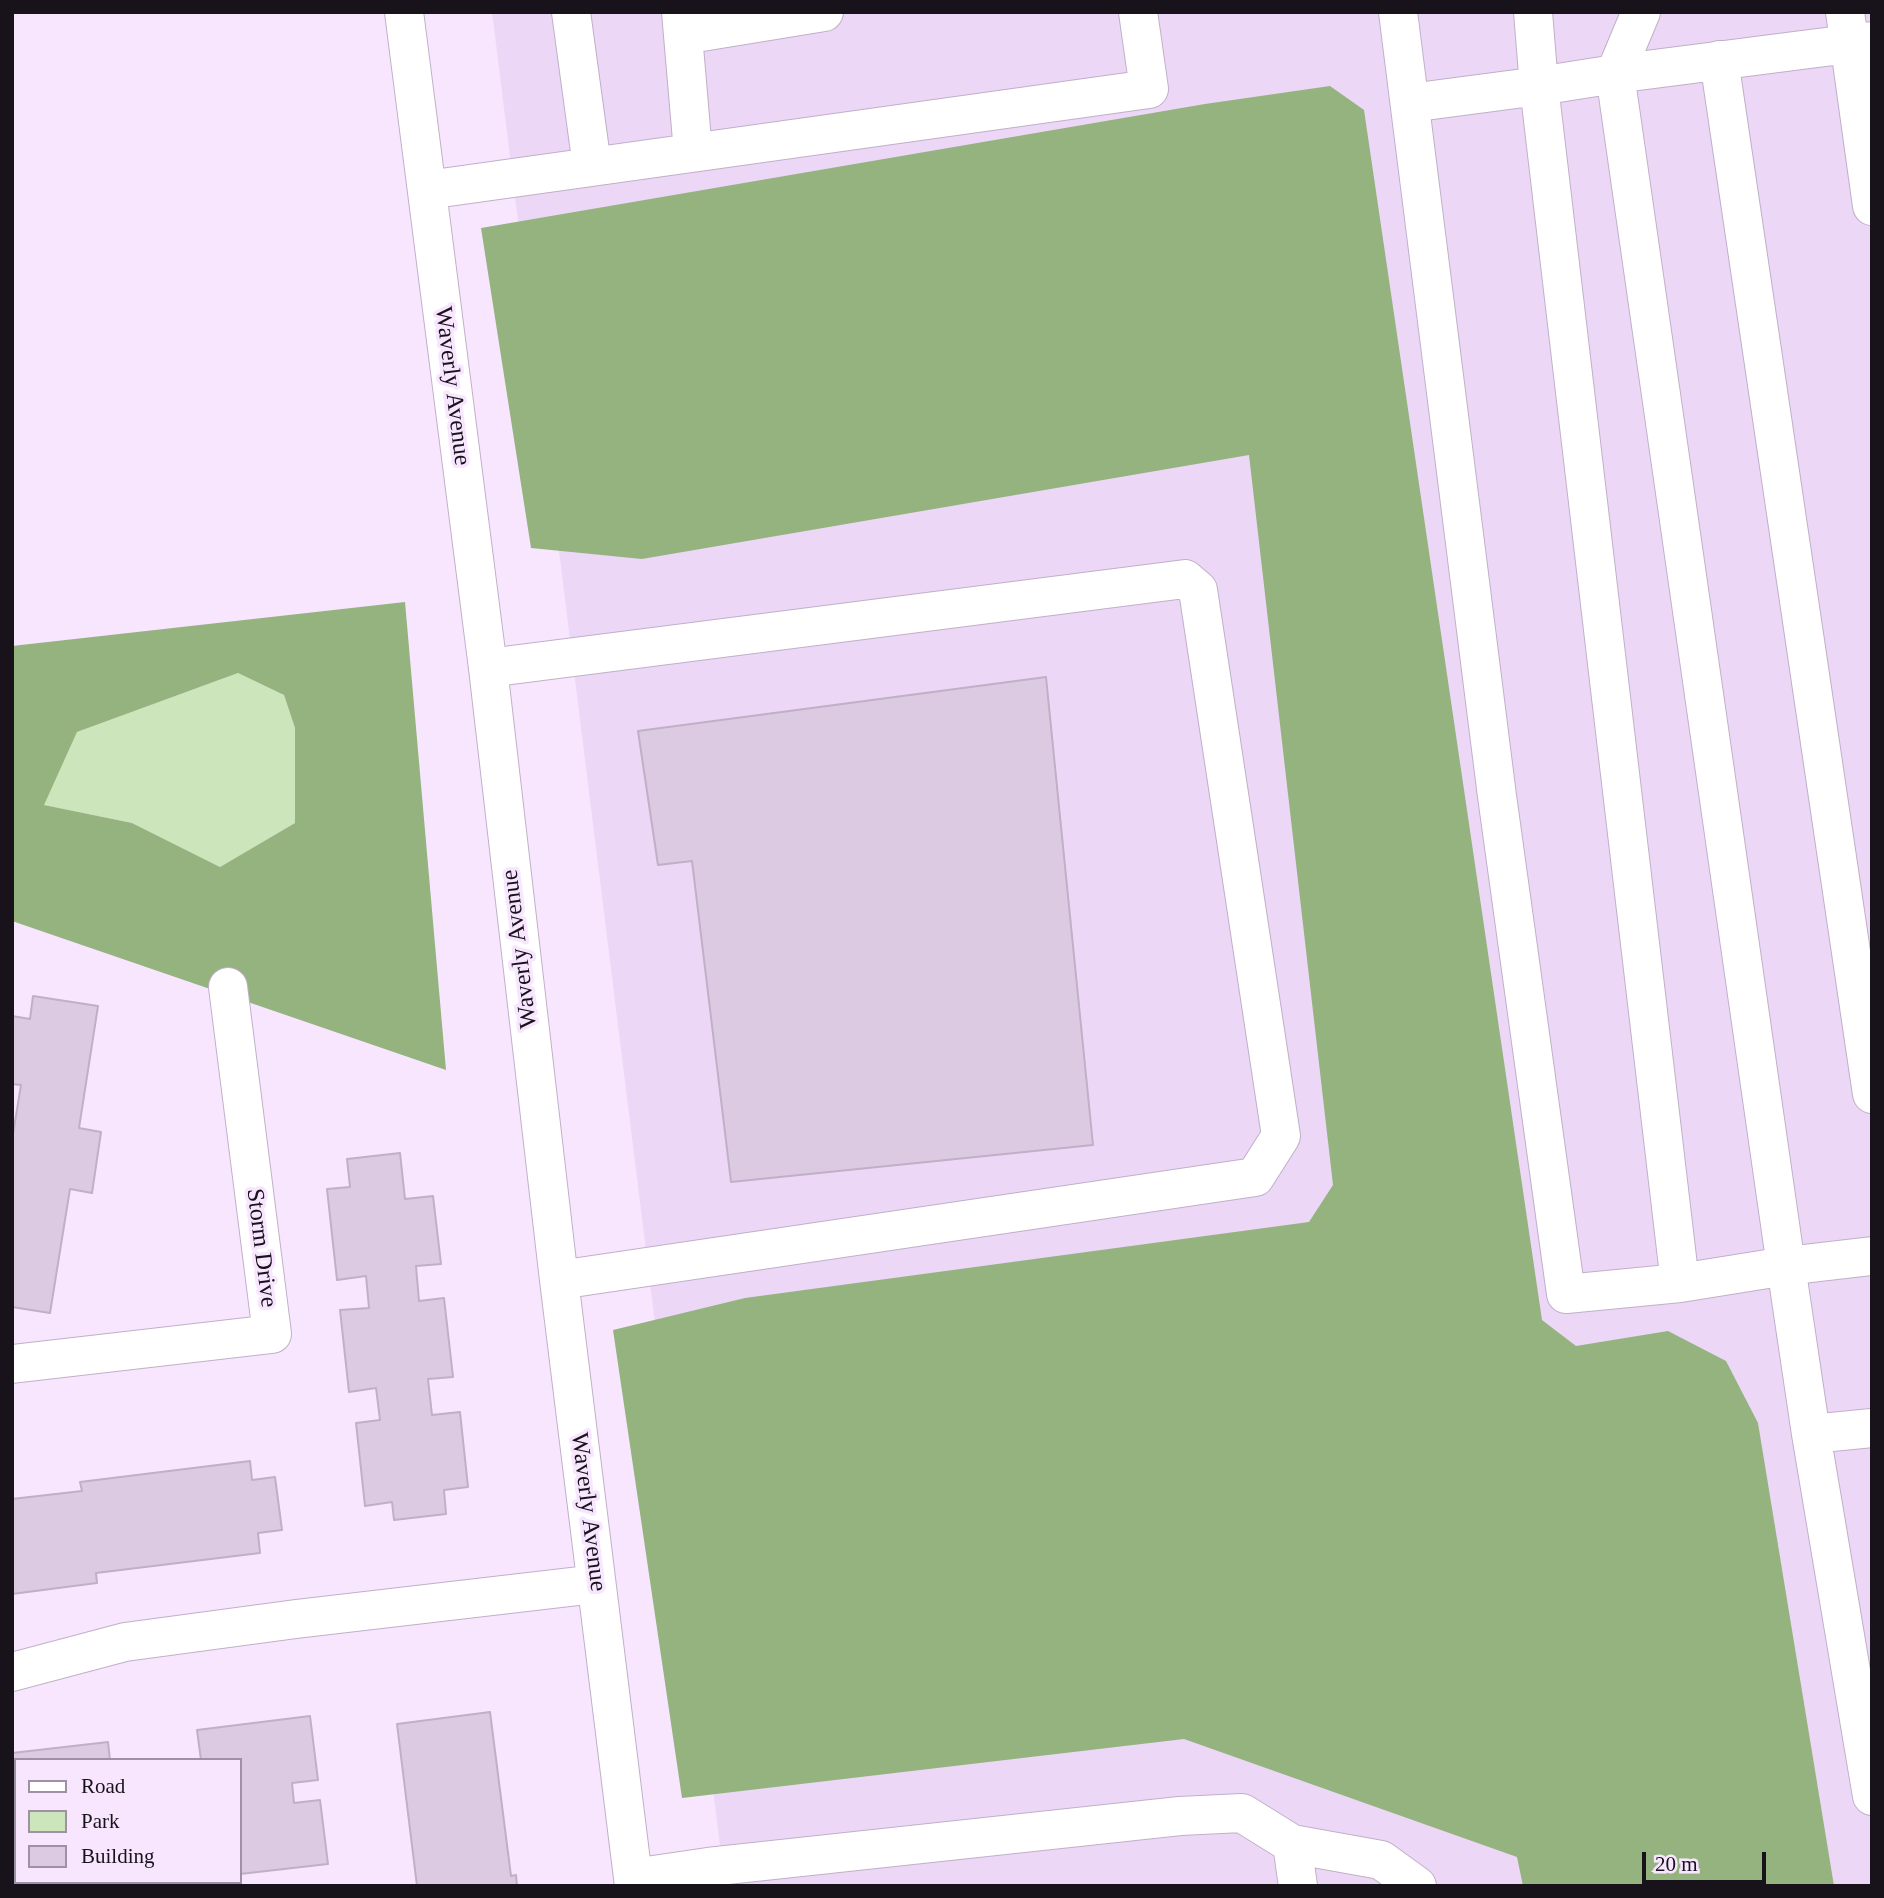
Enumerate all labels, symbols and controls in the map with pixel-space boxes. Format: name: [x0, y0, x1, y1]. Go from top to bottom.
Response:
street label: Waverly Avenue: [428, 305, 476, 467]
street label: Waverly Avenue: [496, 868, 544, 1030]
street label: Storm Drive: [239, 1187, 283, 1309]
street label: Waverly Avenue: [564, 1431, 612, 1593]
legend: [14, 1758, 242, 1884]
text: Road: [81, 1774, 125, 1798]
text: Park: [81, 1809, 120, 1833]
scale bar: [1646, 1839, 1770, 1883]
text: Building: [81, 1844, 155, 1868]
text: 20 m: [1655, 1852, 1698, 1876]

